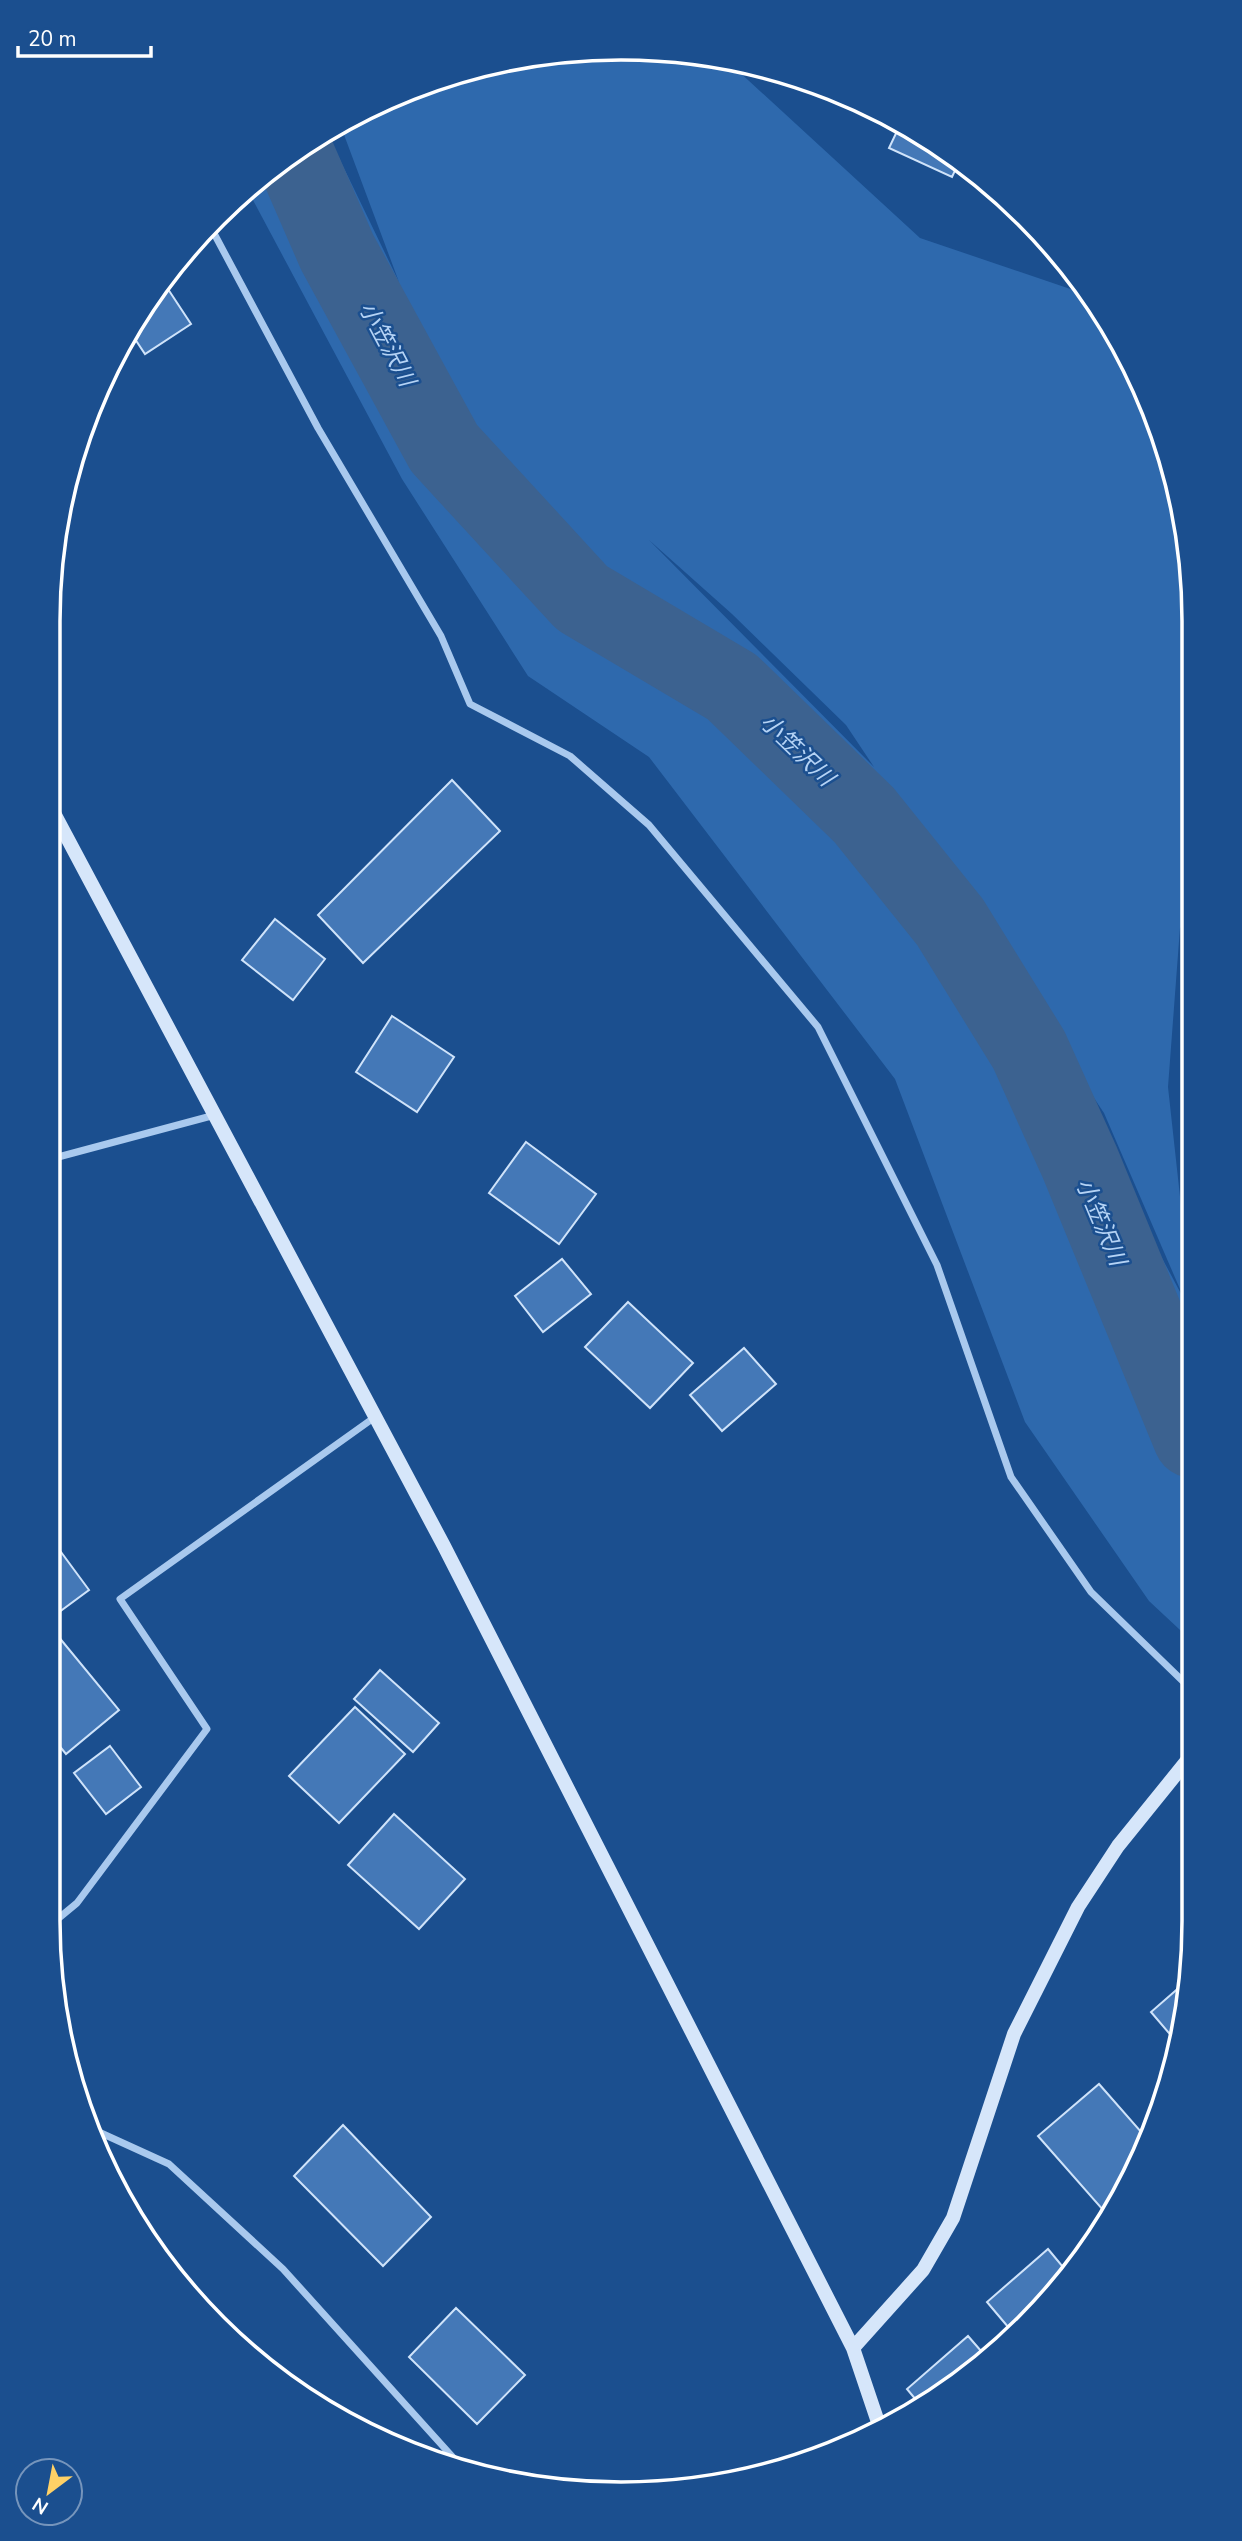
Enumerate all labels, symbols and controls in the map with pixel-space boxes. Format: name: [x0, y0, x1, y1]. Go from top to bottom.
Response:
scale bar: [18, 14, 150, 58]
text: 20 m: [28, 25, 77, 53]
water label: 小笠沢川: [352, 296, 424, 395]
water label: 小笠沢川: [753, 707, 843, 795]
water label: 小笠沢川: [1069, 1174, 1134, 1273]
north arrow: [14, 2457, 84, 2527]
text: N: [28, 2491, 53, 2520]

